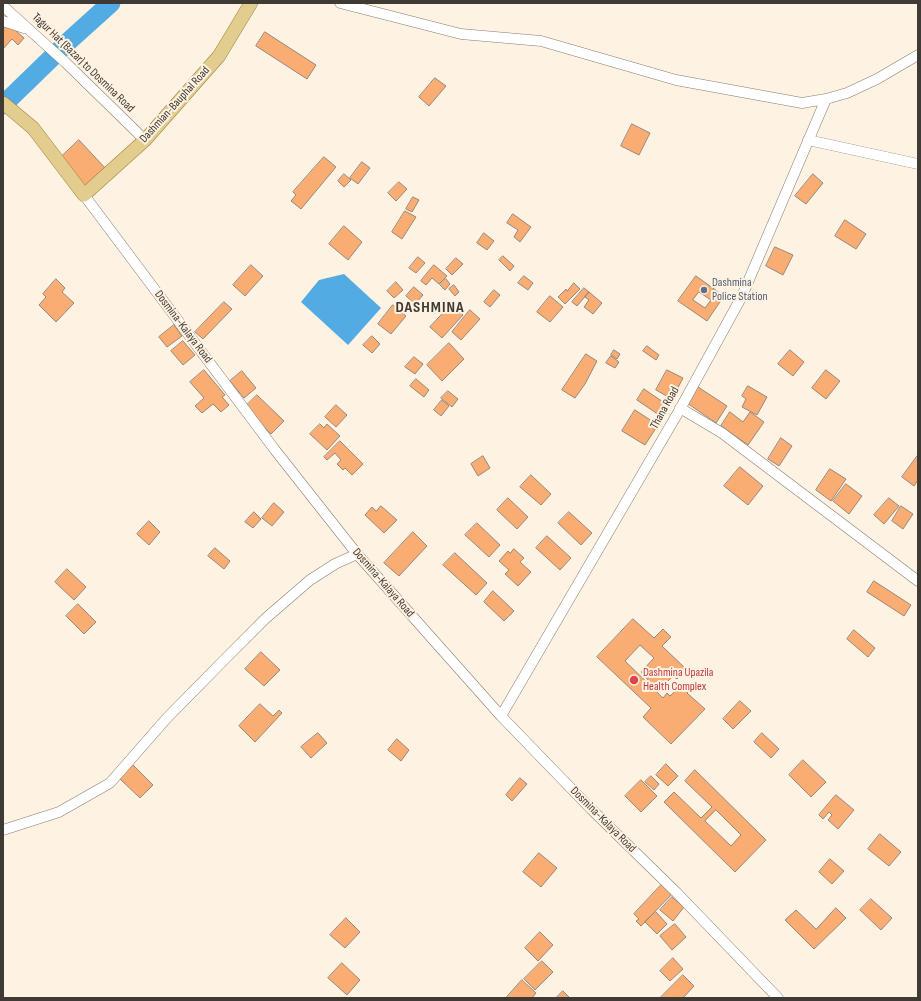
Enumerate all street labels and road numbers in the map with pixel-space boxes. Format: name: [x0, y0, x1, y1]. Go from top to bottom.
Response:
street label: Tagur Hat (Bazar) to Dosmina Road: [29, 10, 137, 116]
street label: Dashmian-Bauphal Road: [137, 64, 213, 146]
street label: Dosmina-Kalaya Road: [151, 288, 215, 366]
street label: Thana Road: [648, 384, 682, 432]
street label: Dosmina-Kalaya Road: [349, 545, 417, 621]
street label: Dosmina-Kalaya Road: [567, 784, 639, 856]

